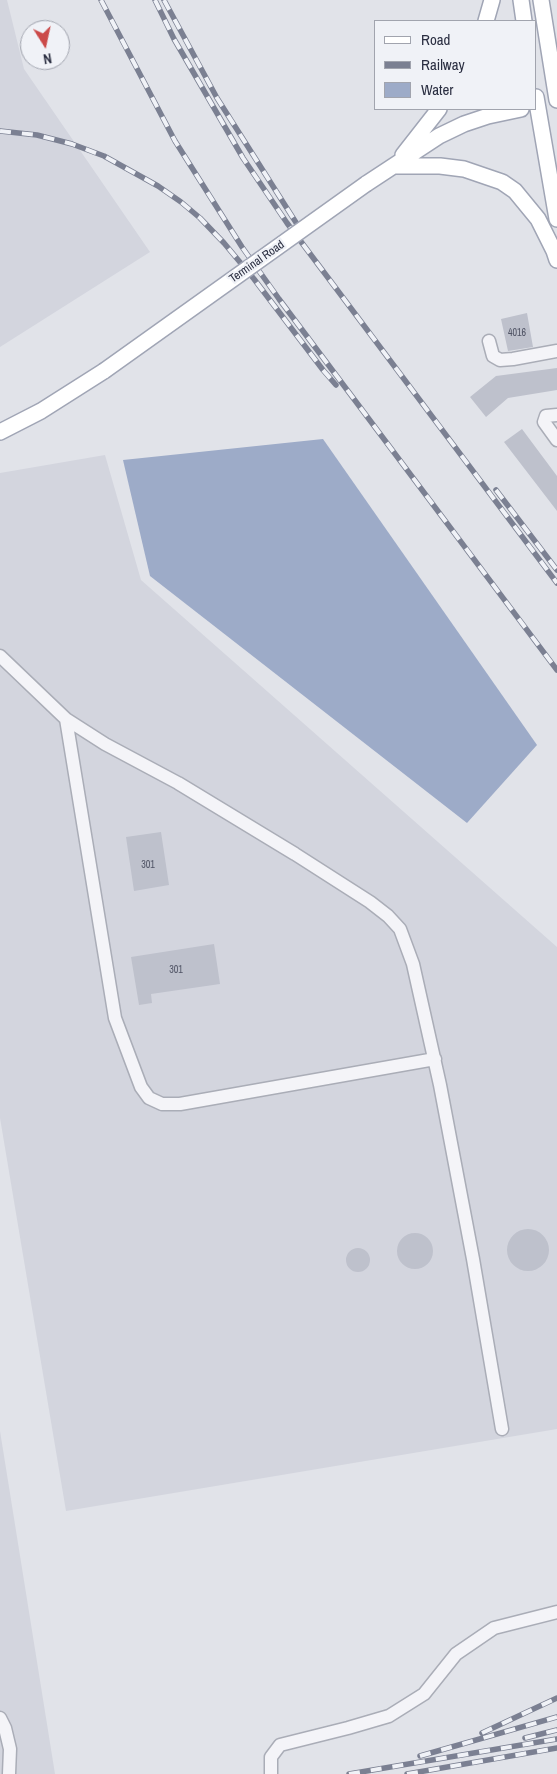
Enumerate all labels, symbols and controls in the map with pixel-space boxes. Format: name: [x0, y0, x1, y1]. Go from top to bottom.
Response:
north arrow: [20, 20, 70, 70]
legend: [374, 20, 537, 110]
text: Road: [421, 29, 450, 50]
text: N: [42, 49, 53, 68]
text: Railway: [421, 54, 465, 75]
text: Water: [421, 79, 453, 100]
street label: Terminal Road: [227, 238, 287, 286]
house number: 4016: [508, 327, 526, 339]
house number: 301: [141, 859, 155, 871]
house number: 301: [169, 964, 183, 976]

